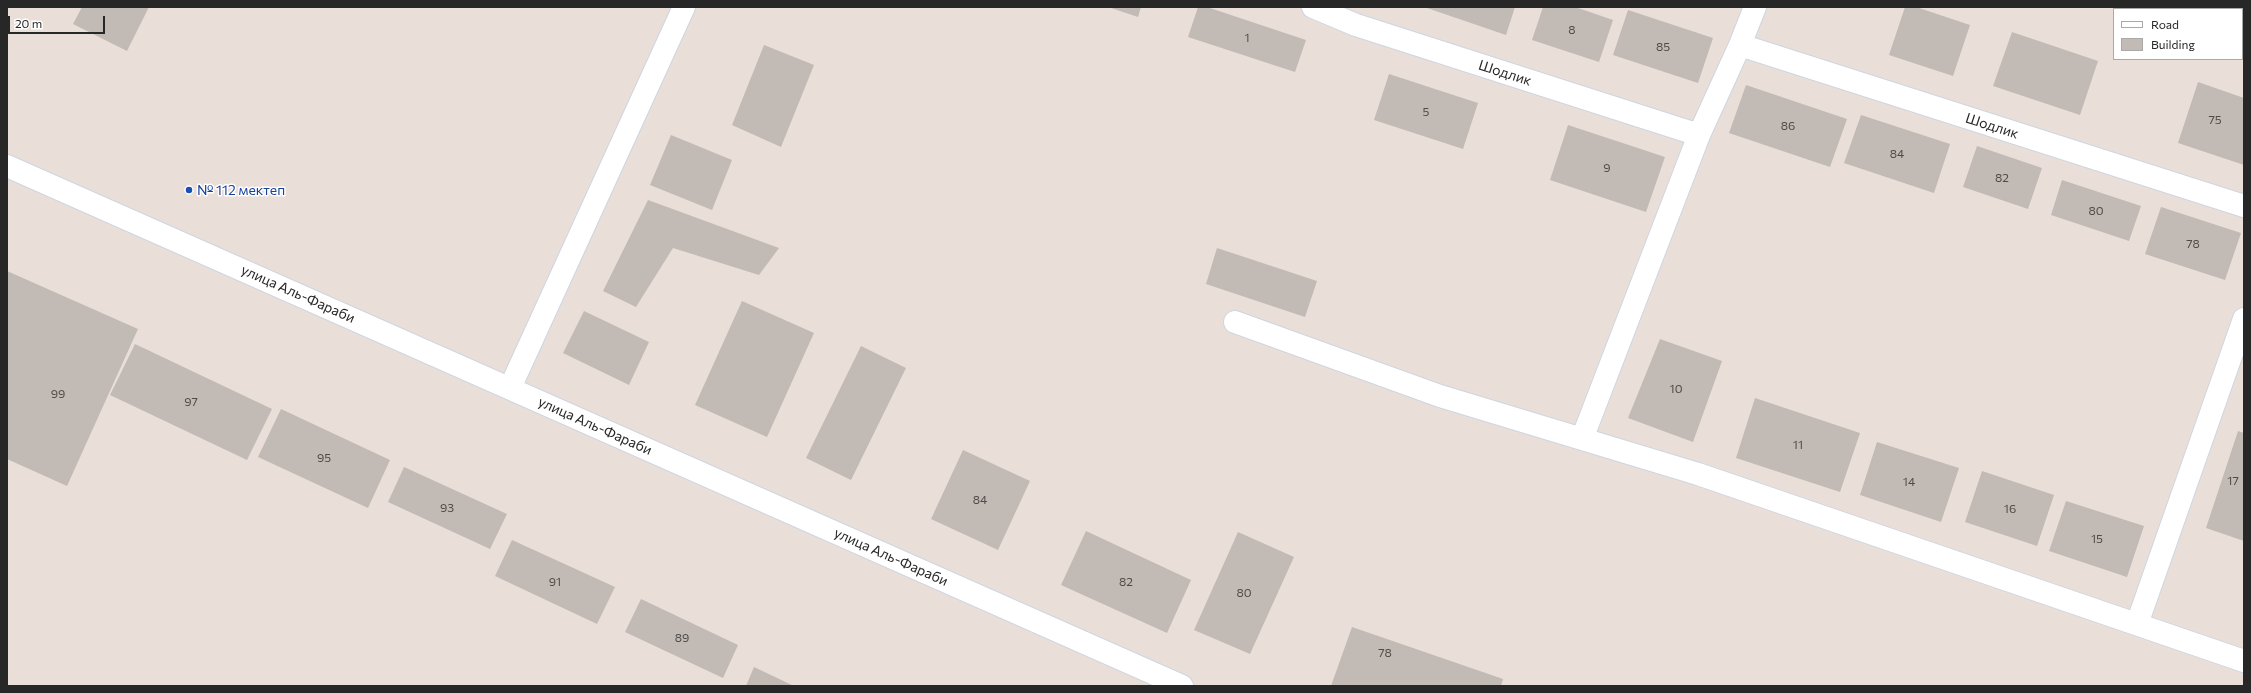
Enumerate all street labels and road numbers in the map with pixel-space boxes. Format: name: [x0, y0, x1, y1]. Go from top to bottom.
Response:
street label: Шодлик: [1476, 57, 1534, 89]
street label: Шодлик: [1963, 110, 2021, 142]
street label: улица Аль-Фараби: [238, 261, 358, 327]
street label: улица Аль-Фараби: [535, 393, 655, 459]
street label: улица Аль-Фараби: [831, 524, 951, 590]

